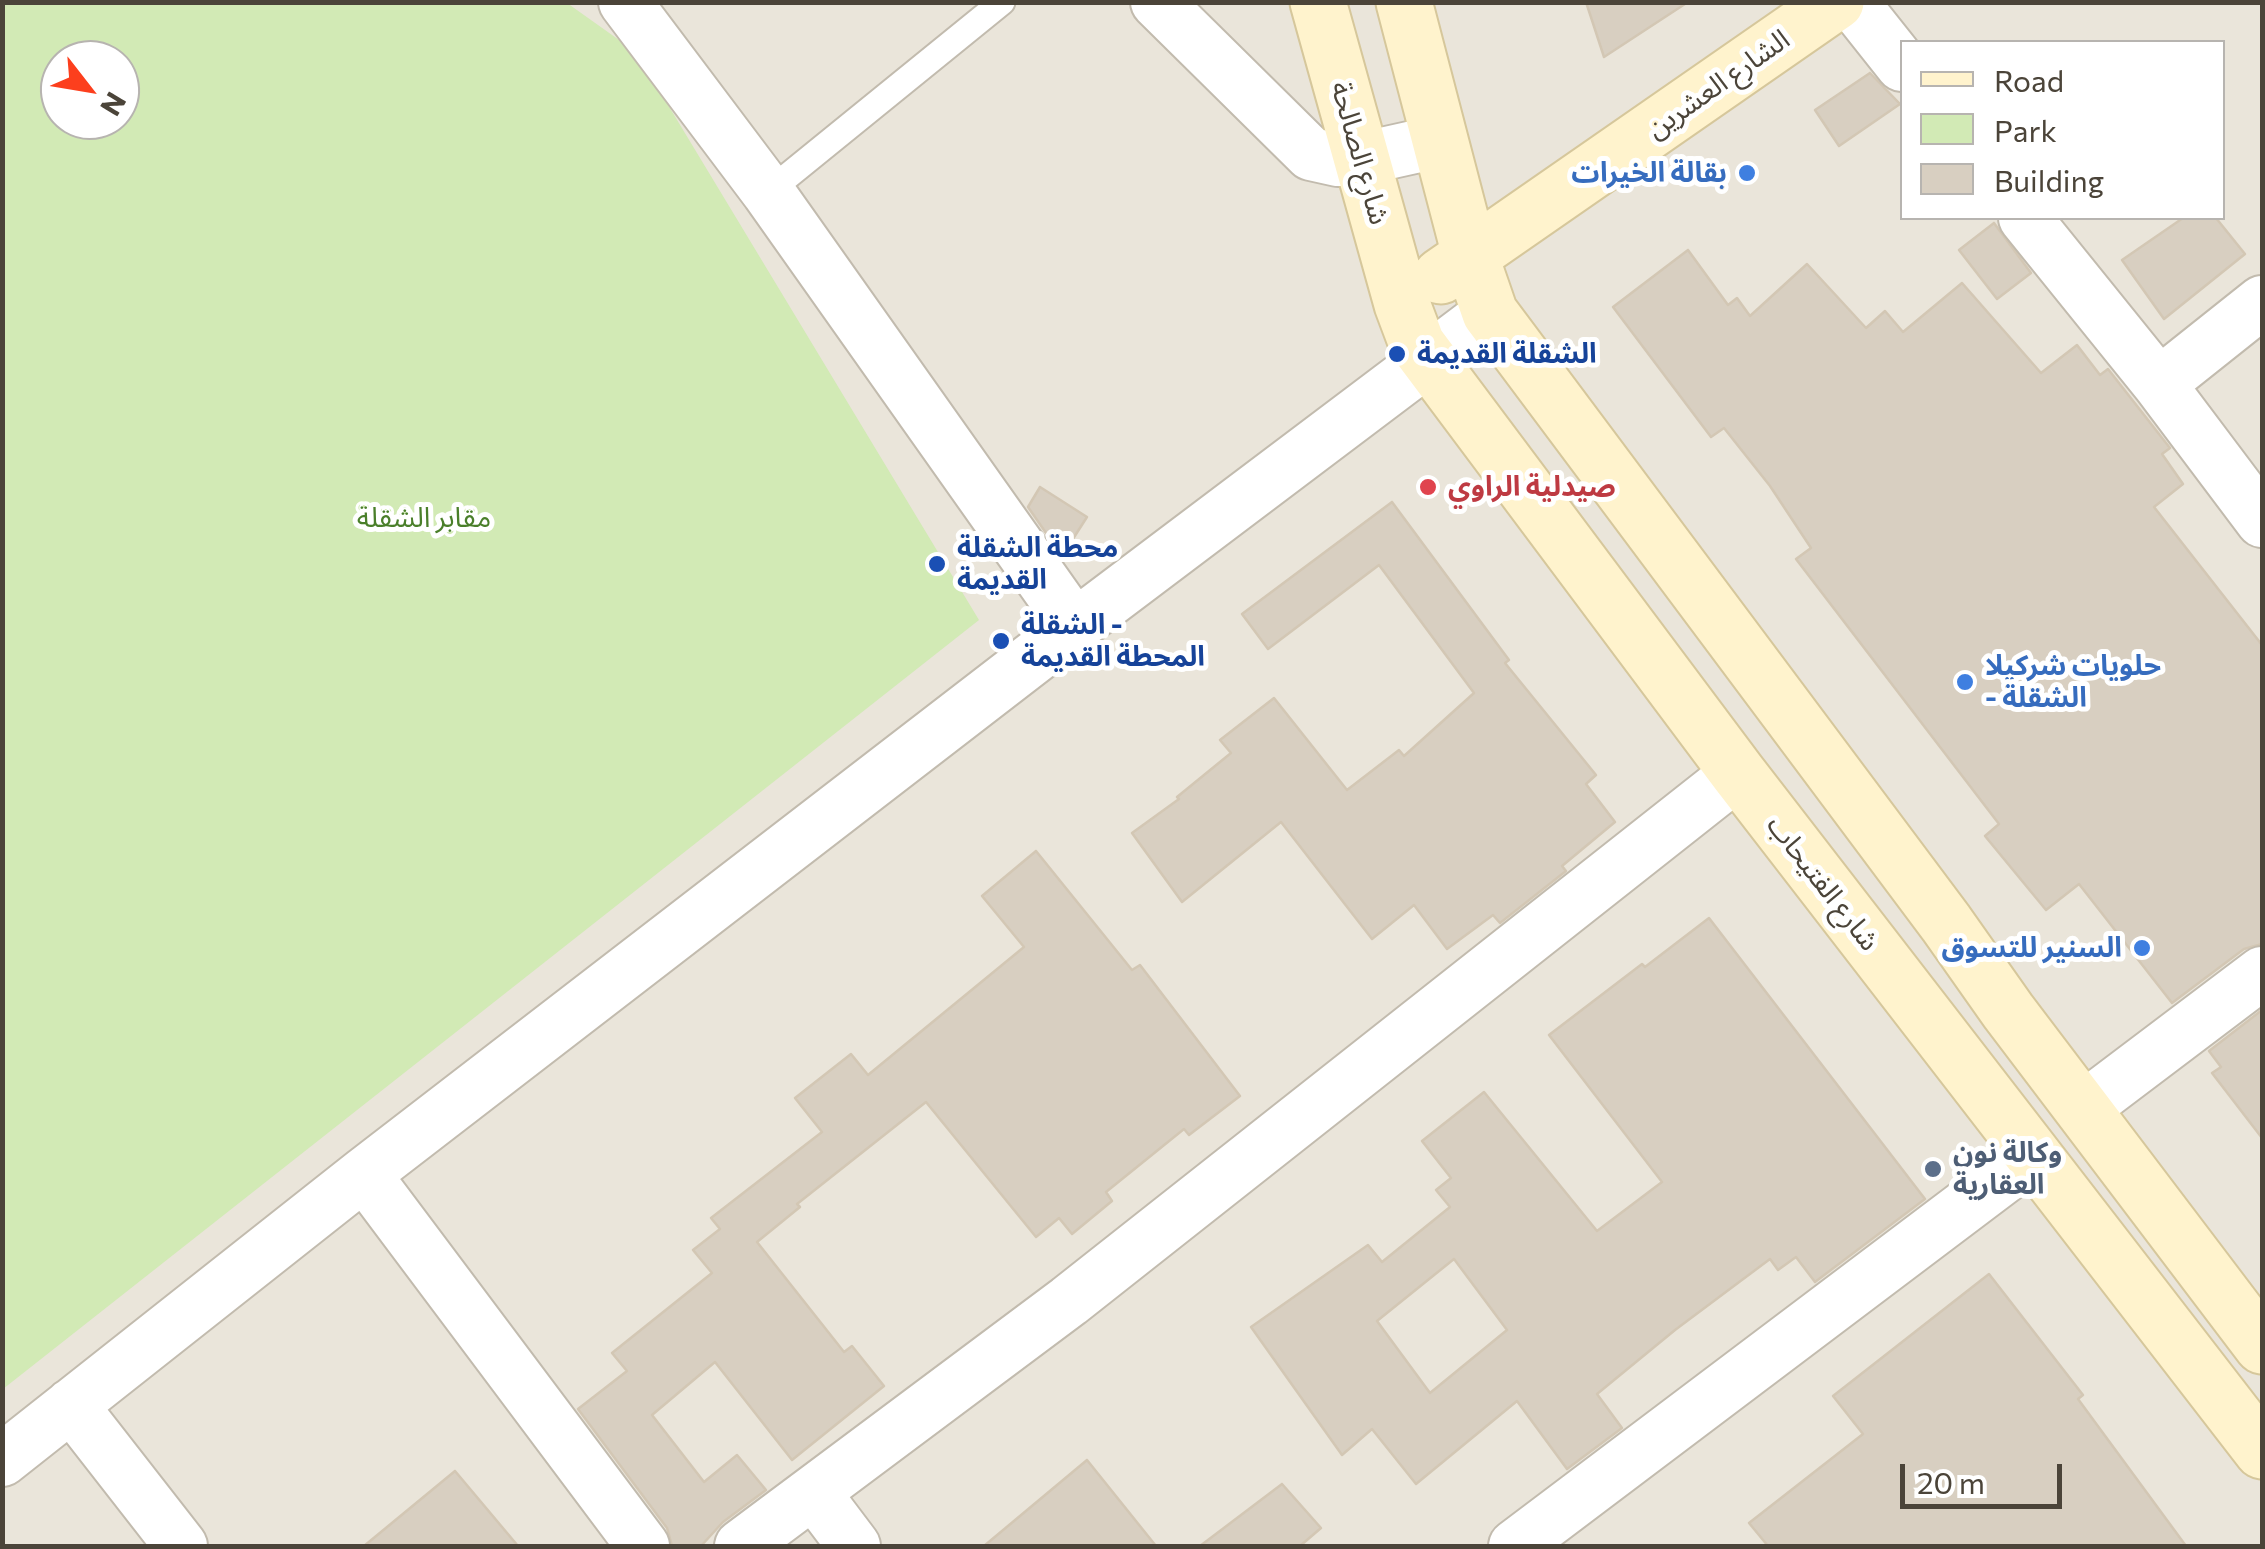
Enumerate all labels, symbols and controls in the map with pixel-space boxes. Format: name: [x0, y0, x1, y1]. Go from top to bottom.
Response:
street label: الشارع العشرين: [1640, 22, 1796, 146]
north arrow: [40, 40, 140, 140]
legend: [1900, 40, 2225, 220]
text: Road: [1994, 61, 2064, 98]
street label: شارع الصالحة: [1324, 78, 1396, 228]
text: N: [94, 87, 134, 122]
text: Park: [1994, 111, 2057, 148]
place label: بقالة الخيرات: [1571, 156, 1727, 190]
text: Building: [1994, 161, 2104, 198]
marker: بقالة الخيرات: [1736, 162, 1758, 184]
place label: الشقلة القديمة: [1417, 337, 1597, 371]
marker: الشقلة القديمة: [1386, 343, 1408, 365]
place label: صيدلية الراوي: [1448, 470, 1616, 504]
marker: صيدلية الراوي: [1417, 476, 1439, 498]
park label: مقابر الشقلة: [357, 501, 491, 535]
place label: محطة الشقلة القديمة: [957, 531, 1118, 597]
marker: محطة الشقلة القديمة: [926, 553, 948, 575]
place label: الشقلة - المحطة القديمة: [1021, 608, 1205, 674]
marker: الشقلة - المحطة القديمة: [990, 630, 1012, 652]
place label: حلويات شركيلا - الشقلة: [1985, 649, 2161, 715]
marker: حلويات شركيلا - الشقلة: [1954, 671, 1976, 693]
street label: شارع الفتيحاب: [1760, 809, 1886, 957]
place label: السنير للتسوق: [1941, 931, 2122, 965]
marker: السنير للتسوق: [2131, 937, 2153, 959]
place label: وكالة نون العقارية: [1953, 1136, 2062, 1202]
marker: وكالة نون العقارية: [1922, 1158, 1944, 1180]
scale bar: [1905, 1444, 2068, 1506]
text: 20 m: [1917, 1463, 1985, 1500]

